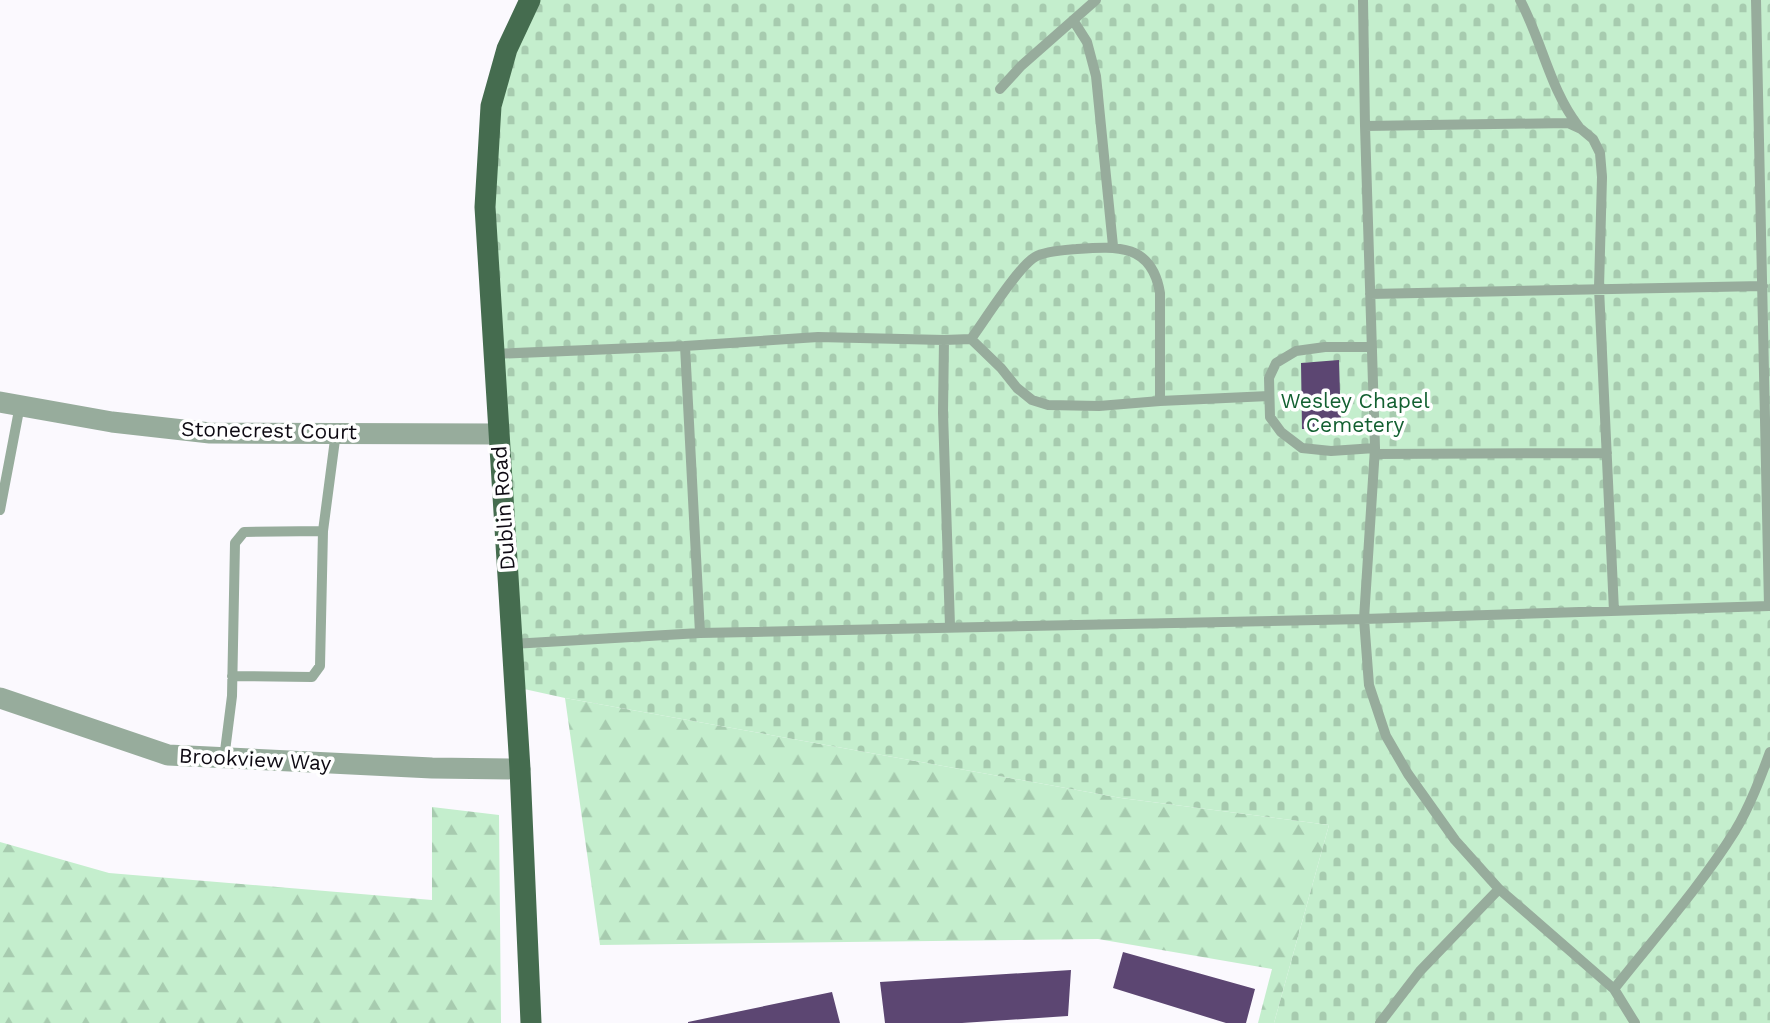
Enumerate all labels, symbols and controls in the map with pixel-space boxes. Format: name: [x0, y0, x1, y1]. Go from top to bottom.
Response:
park label: Wesley Chapel Cemetery: [1280, 388, 1430, 437]
street label: Stonecrest Court: [181, 416, 357, 444]
street label: Dublin Road: [486, 445, 520, 571]
street label: Brookview Way: [178, 743, 332, 775]

